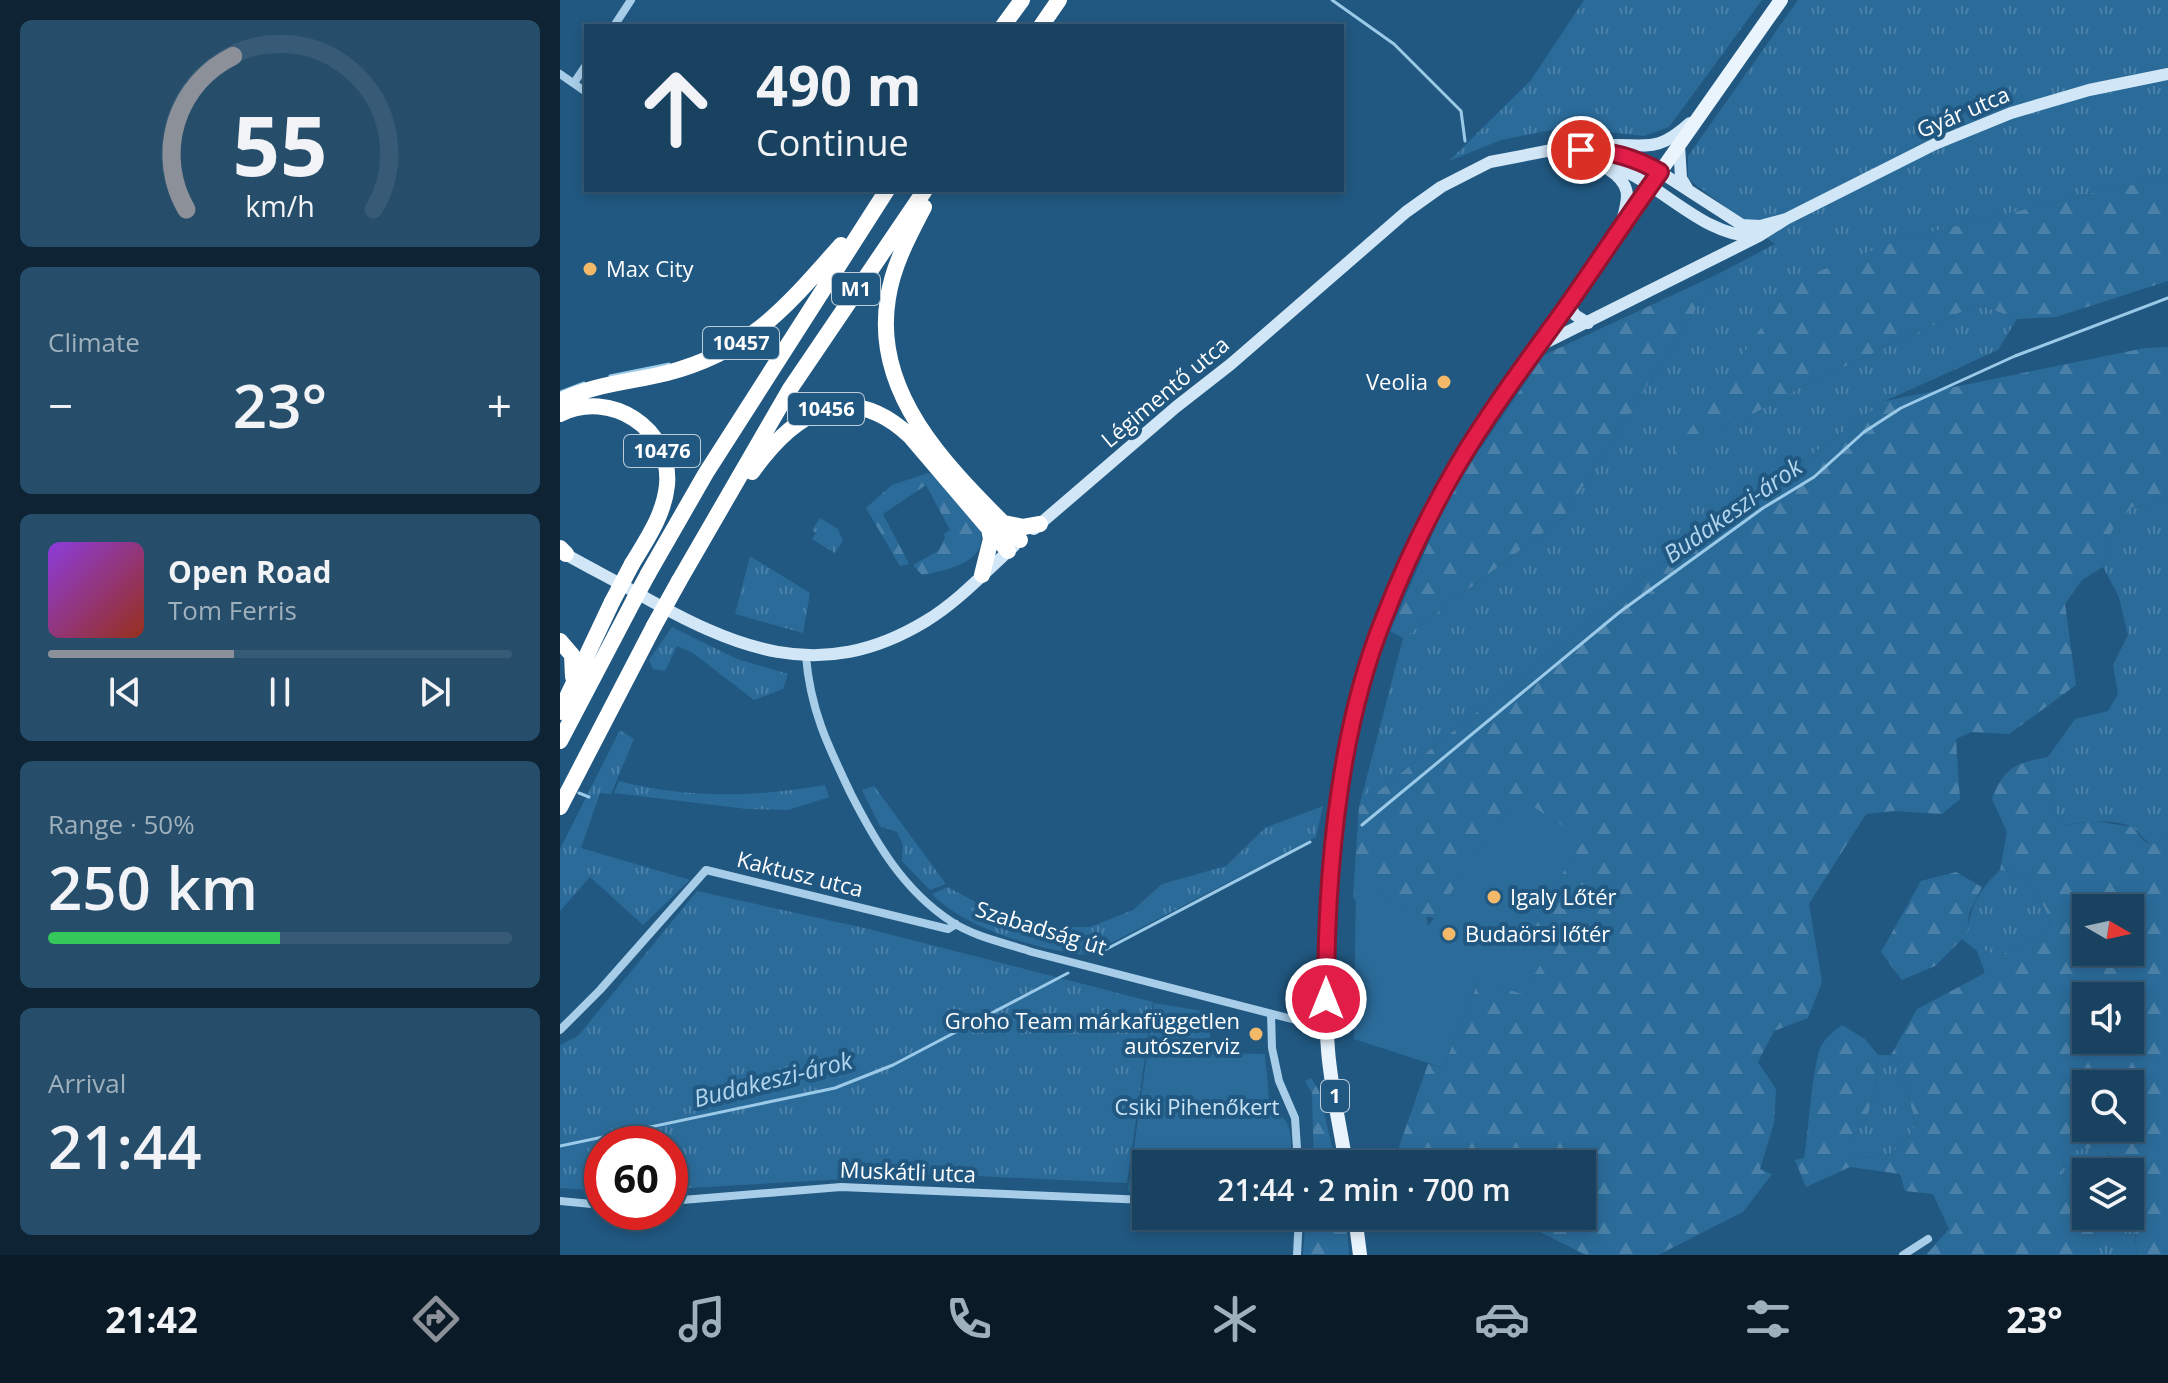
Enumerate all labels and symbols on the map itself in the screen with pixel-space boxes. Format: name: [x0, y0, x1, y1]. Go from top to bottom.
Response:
street label: Gyár utca: [1912, 78, 2014, 144]
pin: [1547, 116, 1615, 184]
place label: Max City: [606, 253, 694, 283]
marker: Max City: [581, 260, 599, 278]
road number: M1: [832, 273, 880, 305]
road number: 10457: [703, 327, 779, 359]
street label: Légimentő utca: [1094, 329, 1235, 454]
place label: Veolia: [1366, 366, 1428, 396]
marker: Veolia: [1435, 373, 1453, 391]
road number: 10456: [788, 393, 864, 425]
road number: 10476: [624, 435, 700, 467]
water label: Budakeszi-árok: [1656, 449, 1809, 570]
street label: Kaktusz utca: [734, 843, 867, 903]
place label: Igaly Lőtér: [1510, 881, 1617, 911]
marker: Igaly Lőtér: [1485, 888, 1503, 906]
street label: Szabadság út: [972, 893, 1111, 961]
north arrow: [2072, 894, 2144, 966]
place label: Budaörsi lőtér: [1465, 918, 1610, 948]
marker: Budaörsi lőtér: [1440, 925, 1458, 943]
position arrow: [1284, 957, 1368, 1041]
place label: Groho Team márkafüggetlen autószerviz: [945, 1005, 1240, 1060]
marker: Groho Team márkafüggetlen autószerviz: [1247, 1025, 1265, 1043]
water label: Budakeszi-árok: [690, 1043, 857, 1114]
road number: 1: [1321, 1080, 1349, 1112]
park label: Csiki Pihenőkert: [1115, 1091, 1280, 1121]
speed limit sign: 60: [584, 1126, 688, 1230]
street label: Muskátli utca: [839, 1154, 977, 1188]

